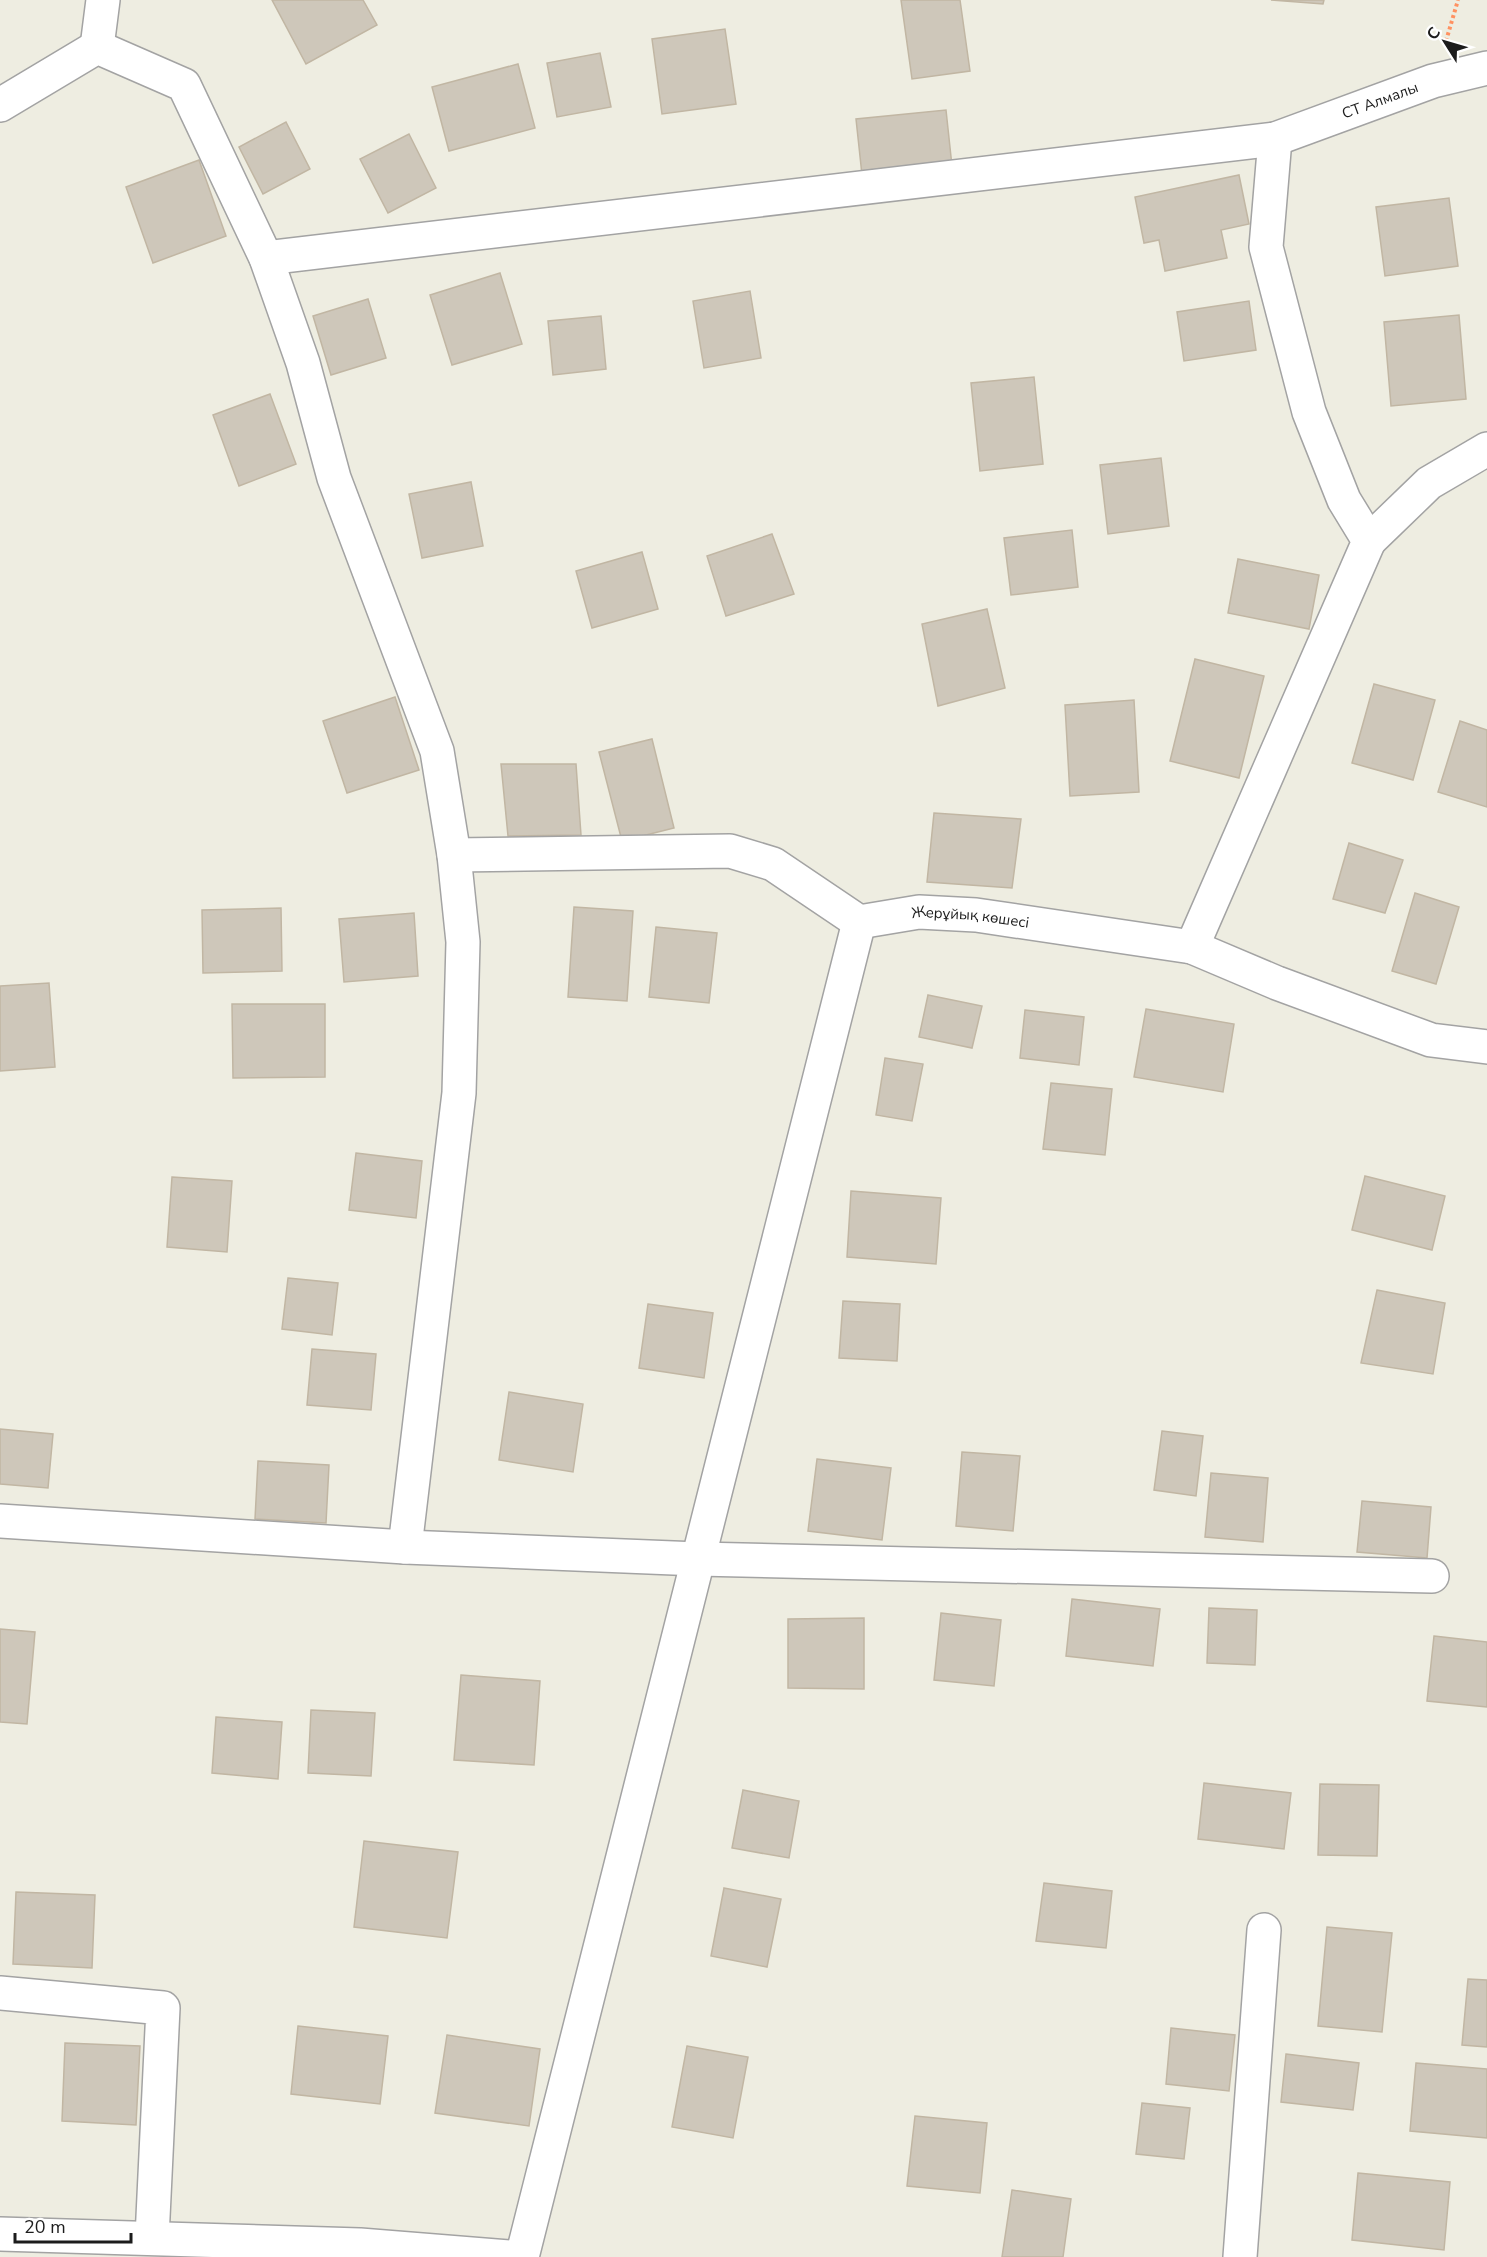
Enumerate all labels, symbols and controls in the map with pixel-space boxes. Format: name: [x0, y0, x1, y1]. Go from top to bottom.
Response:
north arrow: [1415, 12, 1475, 72]
text: С: [1422, 23, 1446, 45]
street label: СТ Алмалы: [1339, 77, 1421, 124]
street label: Жерұйық көшесі: [910, 901, 1031, 933]
scale bar: [15, 2206, 130, 2244]
text: 20 m: [24, 2215, 66, 2239]

